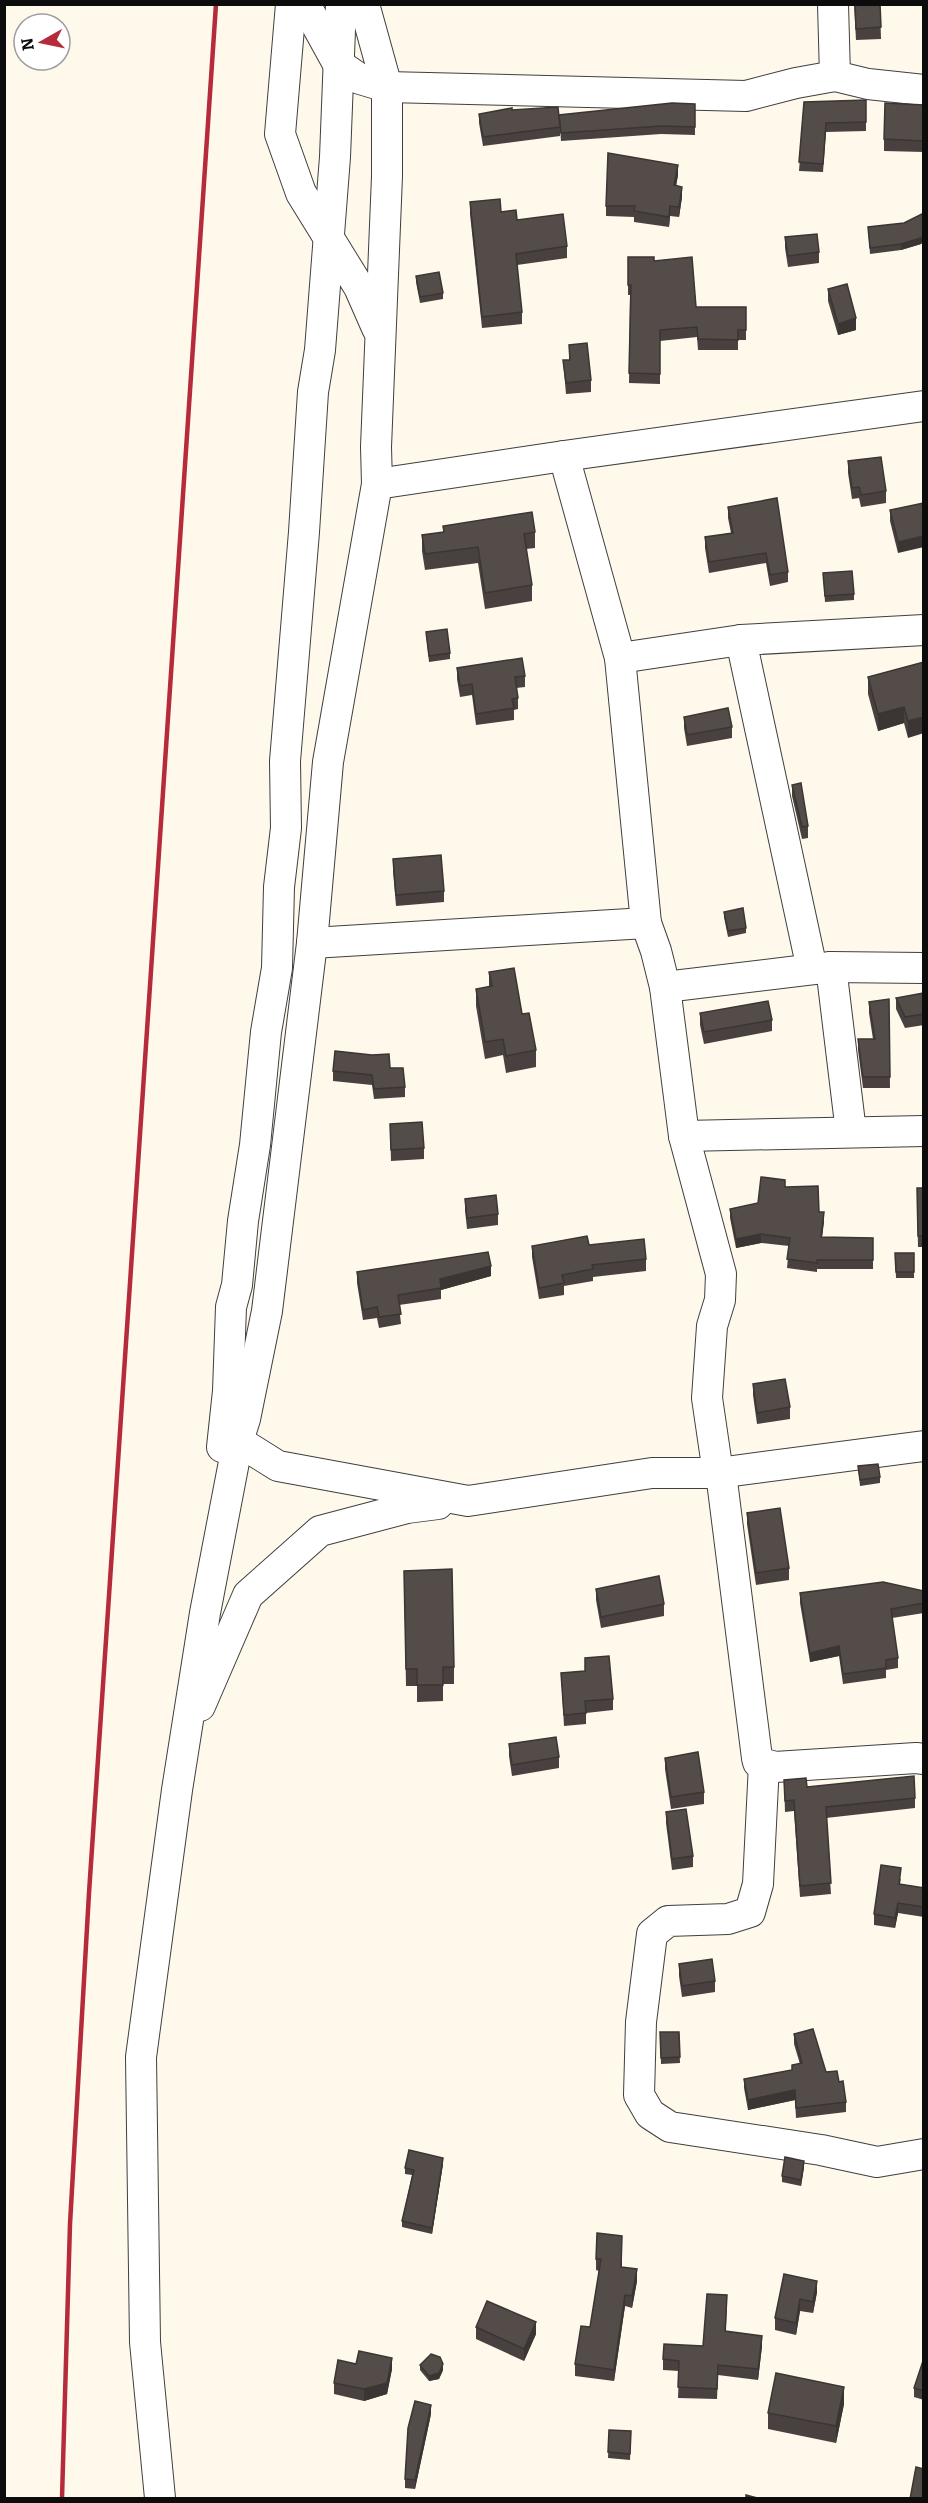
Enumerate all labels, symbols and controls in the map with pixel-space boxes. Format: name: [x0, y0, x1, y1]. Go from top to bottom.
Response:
north arrow: [12, 12, 72, 72]
text: N: [17, 37, 38, 52]

